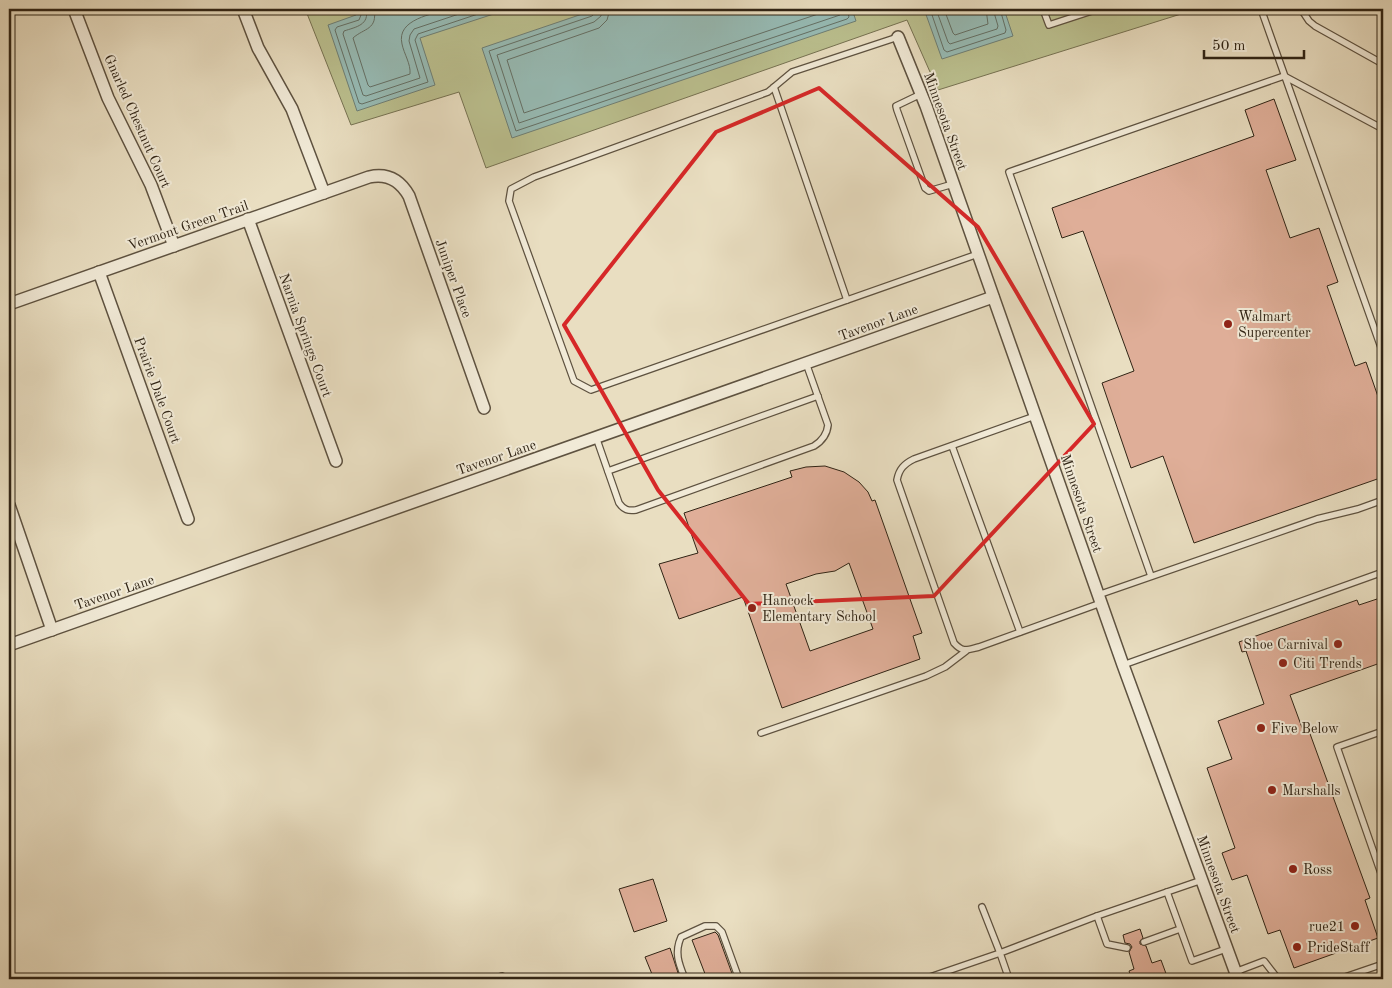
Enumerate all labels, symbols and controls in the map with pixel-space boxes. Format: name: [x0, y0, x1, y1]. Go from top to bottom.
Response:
scale bar: [1204, 28, 1304, 60]
text: 50 m: [1212, 39, 1246, 54]
street label: Gnarled Chestnut Court: [101, 53, 173, 190]
street label: Minnesota Street: [921, 71, 969, 172]
street label: Vermont Green Trail: [126, 199, 251, 253]
street label: Juniper Place: [432, 237, 474, 319]
street label: Narnia Springs Court: [276, 272, 334, 399]
street label: Tavenor Lane: [837, 302, 920, 344]
place label: Walmart Supercenter: [1238, 310, 1311, 340]
marker: Walmart Supercenter: [1222, 318, 1234, 330]
street label: Prairie Dale Court: [131, 335, 183, 446]
street label: Tavenor Lane: [455, 438, 538, 478]
street label: Minnesota Street: [1058, 452, 1104, 554]
street label: Tavenor Lane: [73, 573, 156, 613]
place label: Hancock Elementary School: [762, 594, 876, 624]
marker: Hancock Elementary School: [746, 602, 758, 614]
place label: Shoe Carnival: [1243, 638, 1328, 652]
marker: Shoe Carnival: [1332, 638, 1344, 650]
marker: Citi Trends: [1277, 657, 1289, 669]
place label: Citi Trends: [1293, 657, 1362, 671]
marker: Five Below: [1255, 722, 1267, 734]
place label: Five Below: [1271, 722, 1339, 736]
marker: Marshalls: [1266, 784, 1278, 796]
place label: Marshalls: [1282, 784, 1341, 798]
street label: Minnesota Street: [1194, 834, 1242, 935]
marker: Ross: [1287, 863, 1299, 875]
place label: Ross: [1303, 863, 1332, 877]
place label: rue21: [1309, 920, 1345, 934]
marker: rue21: [1349, 920, 1361, 932]
marker: PrideStaff: [1291, 941, 1303, 953]
place label: PrideStaff: [1307, 941, 1371, 955]

